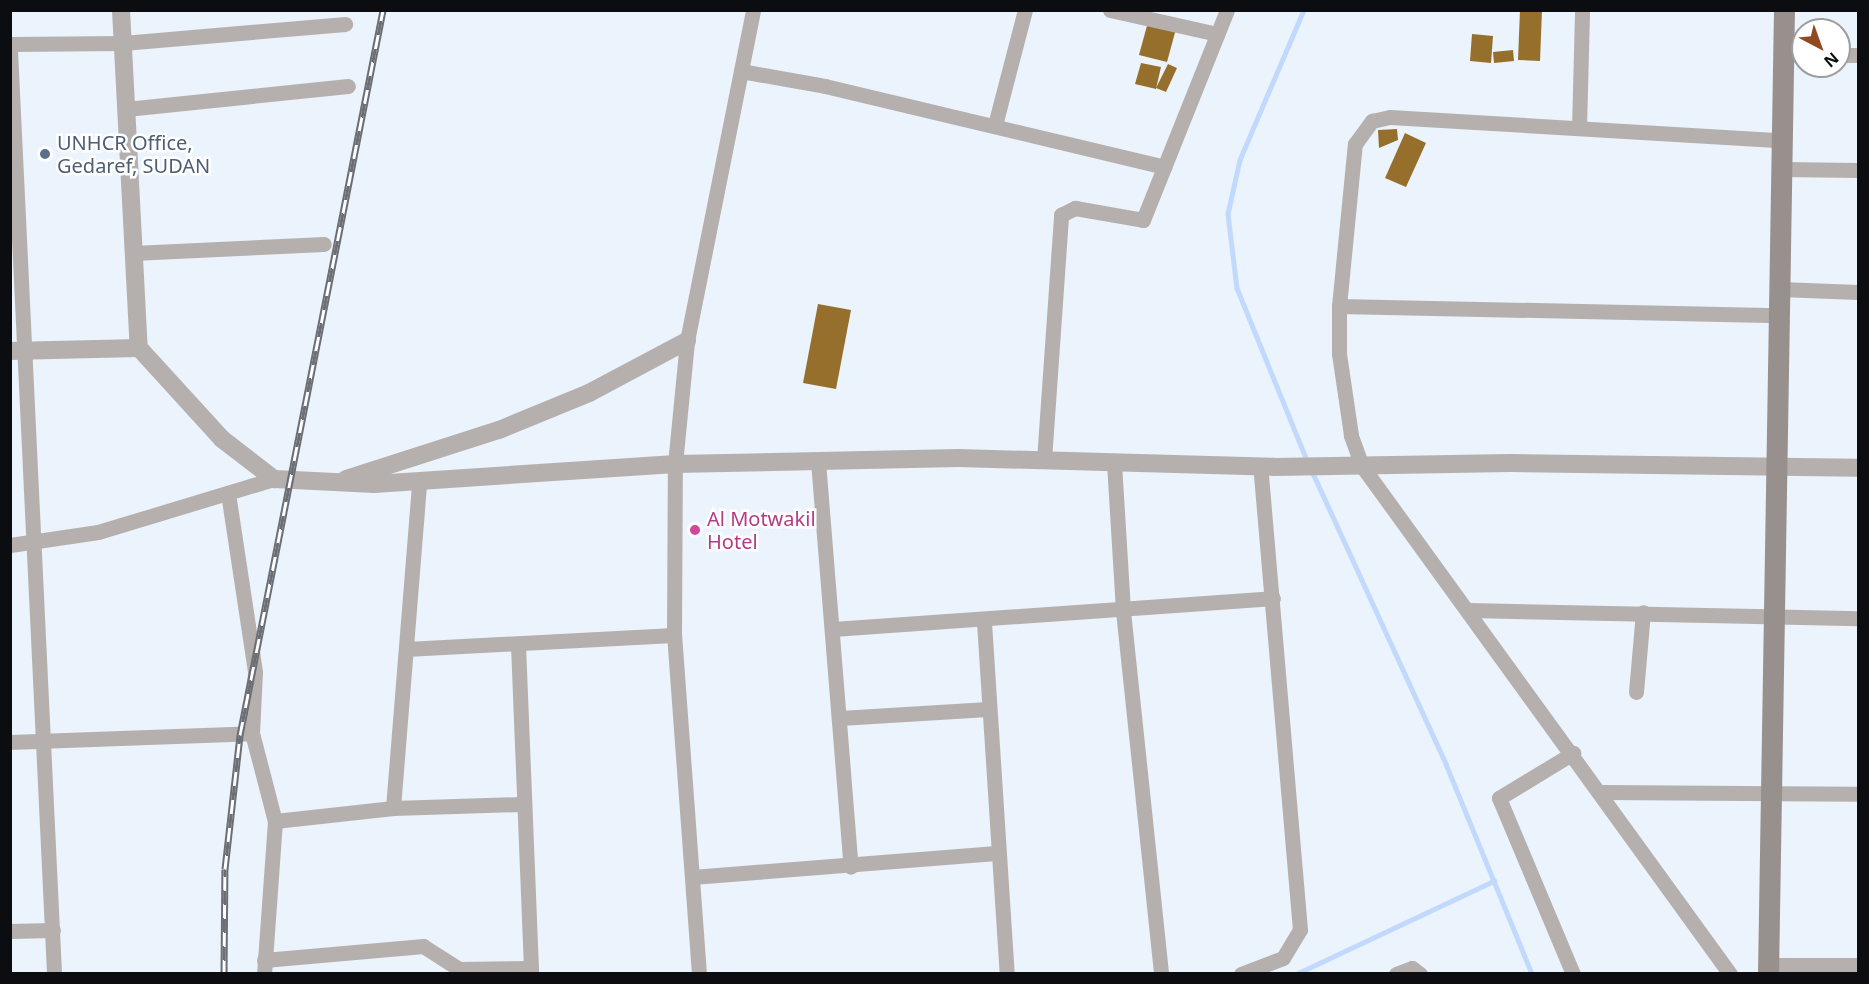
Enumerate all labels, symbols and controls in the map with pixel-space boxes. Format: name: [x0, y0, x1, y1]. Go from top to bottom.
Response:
north arrow: [1791, 18, 1851, 78]
text: N: [1819, 47, 1844, 73]
place label: UNHCR Office, Gedaref, SUDAN: [57, 130, 210, 177]
marker: UNHCR Office, Gedaref, SUDAN: [38, 147, 52, 161]
place label: Al Motwakil Hotel: [707, 506, 816, 553]
marker: Al Motwakil Hotel: [688, 523, 702, 537]

